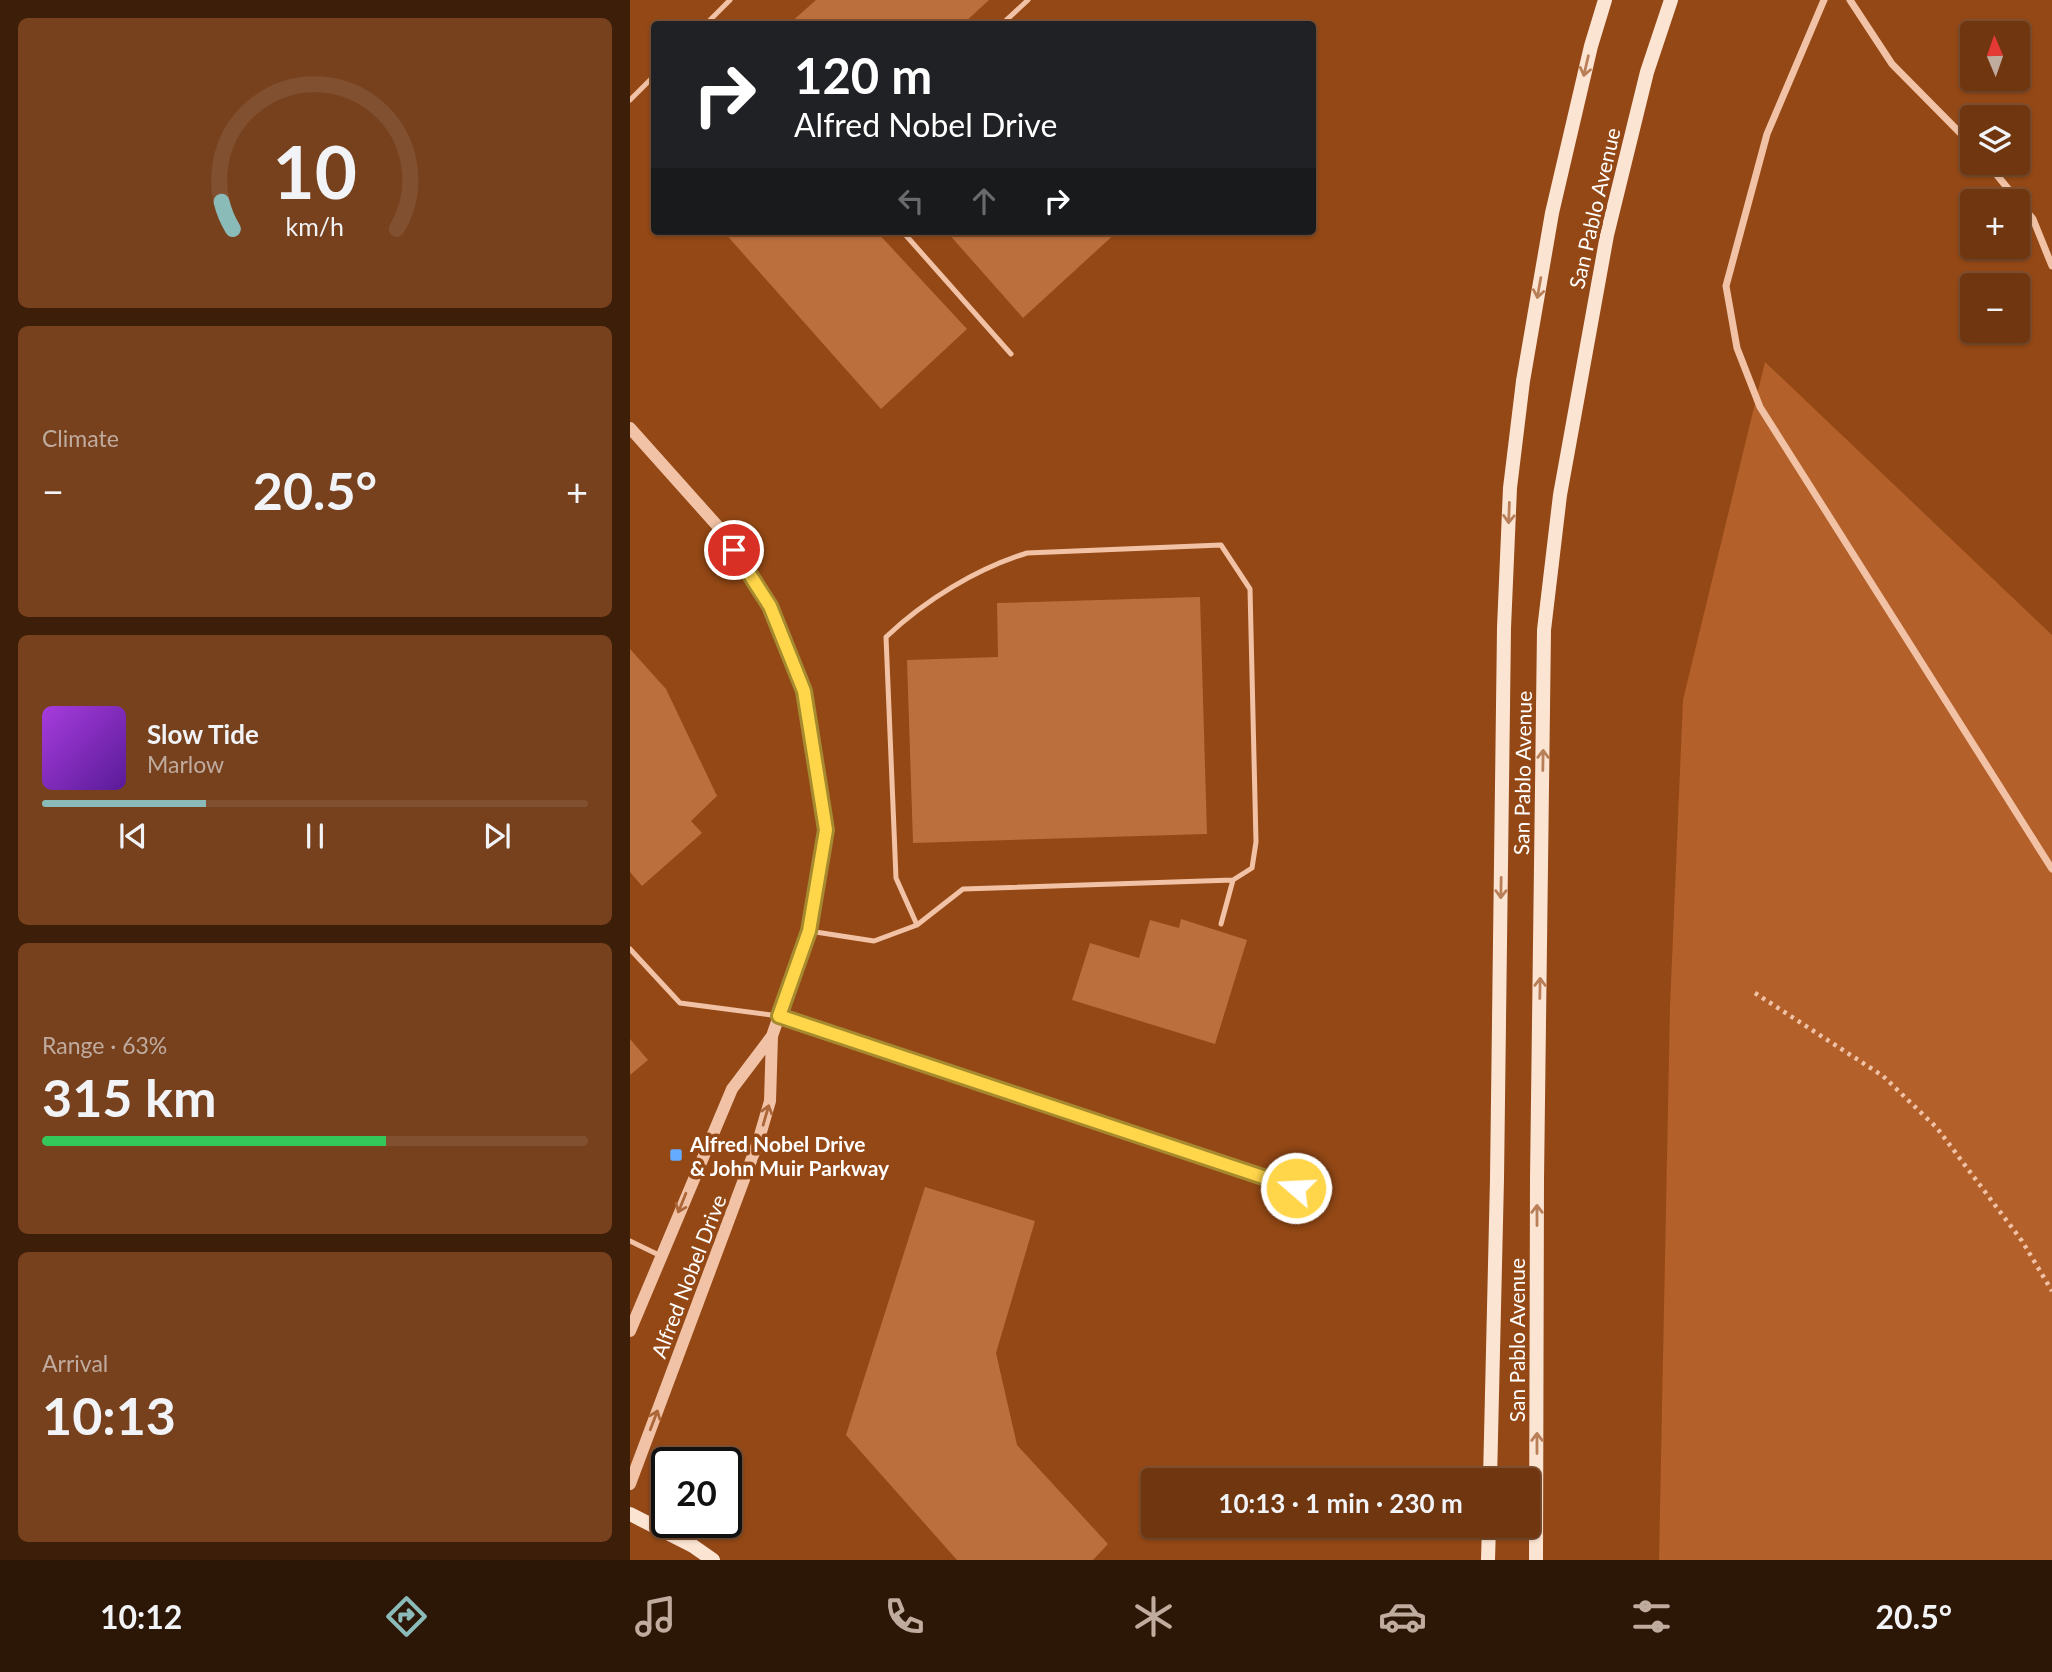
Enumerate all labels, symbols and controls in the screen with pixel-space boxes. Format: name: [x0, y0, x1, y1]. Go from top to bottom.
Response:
north arrow: [1960, 21, 2030, 91]
map controls: [1960, 21, 2030, 343]
text: 120 m: [794, 46, 932, 104]
icon: right: [679, 49, 770, 140]
one-way arrow: [1579, 54, 1593, 77]
text: Alfred Nobel Drive: [794, 105, 1057, 144]
button: layers: [1960, 105, 2030, 175]
street label: San Pablo Avenue: [1563, 125, 1625, 291]
text: 10: [273, 128, 357, 216]
icon: left: [892, 182, 930, 220]
icon: ahead: [965, 182, 1003, 220]
icon: right: [1038, 182, 1076, 220]
button: +: [1960, 189, 2030, 259]
text: km/h: [286, 211, 344, 241]
button: −: [1960, 273, 2030, 343]
one-way arrow: [1532, 276, 1545, 299]
text: Climate: [42, 424, 119, 452]
text: 20.5°: [253, 459, 377, 521]
text: −: [42, 468, 64, 514]
text: +: [566, 468, 588, 514]
one-way arrow: [1502, 502, 1515, 525]
pin: [704, 520, 764, 580]
icon: arrive: [715, 531, 753, 569]
street label: San Pablo Avenue: [1508, 691, 1536, 855]
text: Slow Tide: [147, 718, 259, 750]
one-way arrow: [1536, 749, 1550, 772]
text: Marlow: [147, 750, 224, 778]
icon: previous: [114, 817, 152, 855]
icon: pause: [296, 817, 334, 855]
icon: next: [478, 817, 516, 855]
one-way arrow: [1494, 876, 1507, 899]
one-way arrow: [1533, 977, 1547, 1000]
text: Range · 63%: [42, 1031, 167, 1059]
text: 315 km: [42, 1066, 216, 1128]
one-way arrow: [760, 1104, 773, 1126]
place label: Alfred Nobel Drive & John Muir Parkway: [689, 1131, 890, 1180]
marker: Alfred Nobel Drive & John Muir Parkway: [668, 1147, 684, 1163]
position arrow: [1259, 1151, 1333, 1225]
street label: Alfred Nobel Drive: [645, 1191, 731, 1361]
one-way arrow: [675, 1192, 688, 1213]
one-way arrow: [1530, 1204, 1544, 1227]
street label: San Pablo Avenue: [1504, 1258, 1529, 1422]
text: Arrival: [42, 1349, 108, 1377]
text: 10:13: [42, 1384, 176, 1446]
one-way arrow: [649, 1410, 662, 1432]
one-way arrow: [1530, 1432, 1544, 1455]
speed limit sign: 20: [651, 1447, 742, 1538]
text: 10:13 · 1 min · 230 m: [1218, 1487, 1463, 1519]
icon: directions: [382, 1592, 431, 1641]
icon: music: [631, 1592, 680, 1641]
icon: phone: [880, 1592, 929, 1641]
icon: climate: [1129, 1592, 1178, 1641]
icon: car: [1378, 1592, 1427, 1641]
icon: filters: [1627, 1592, 1676, 1641]
text: 10:12: [100, 1597, 182, 1636]
text: 20.5°: [1875, 1597, 1952, 1636]

